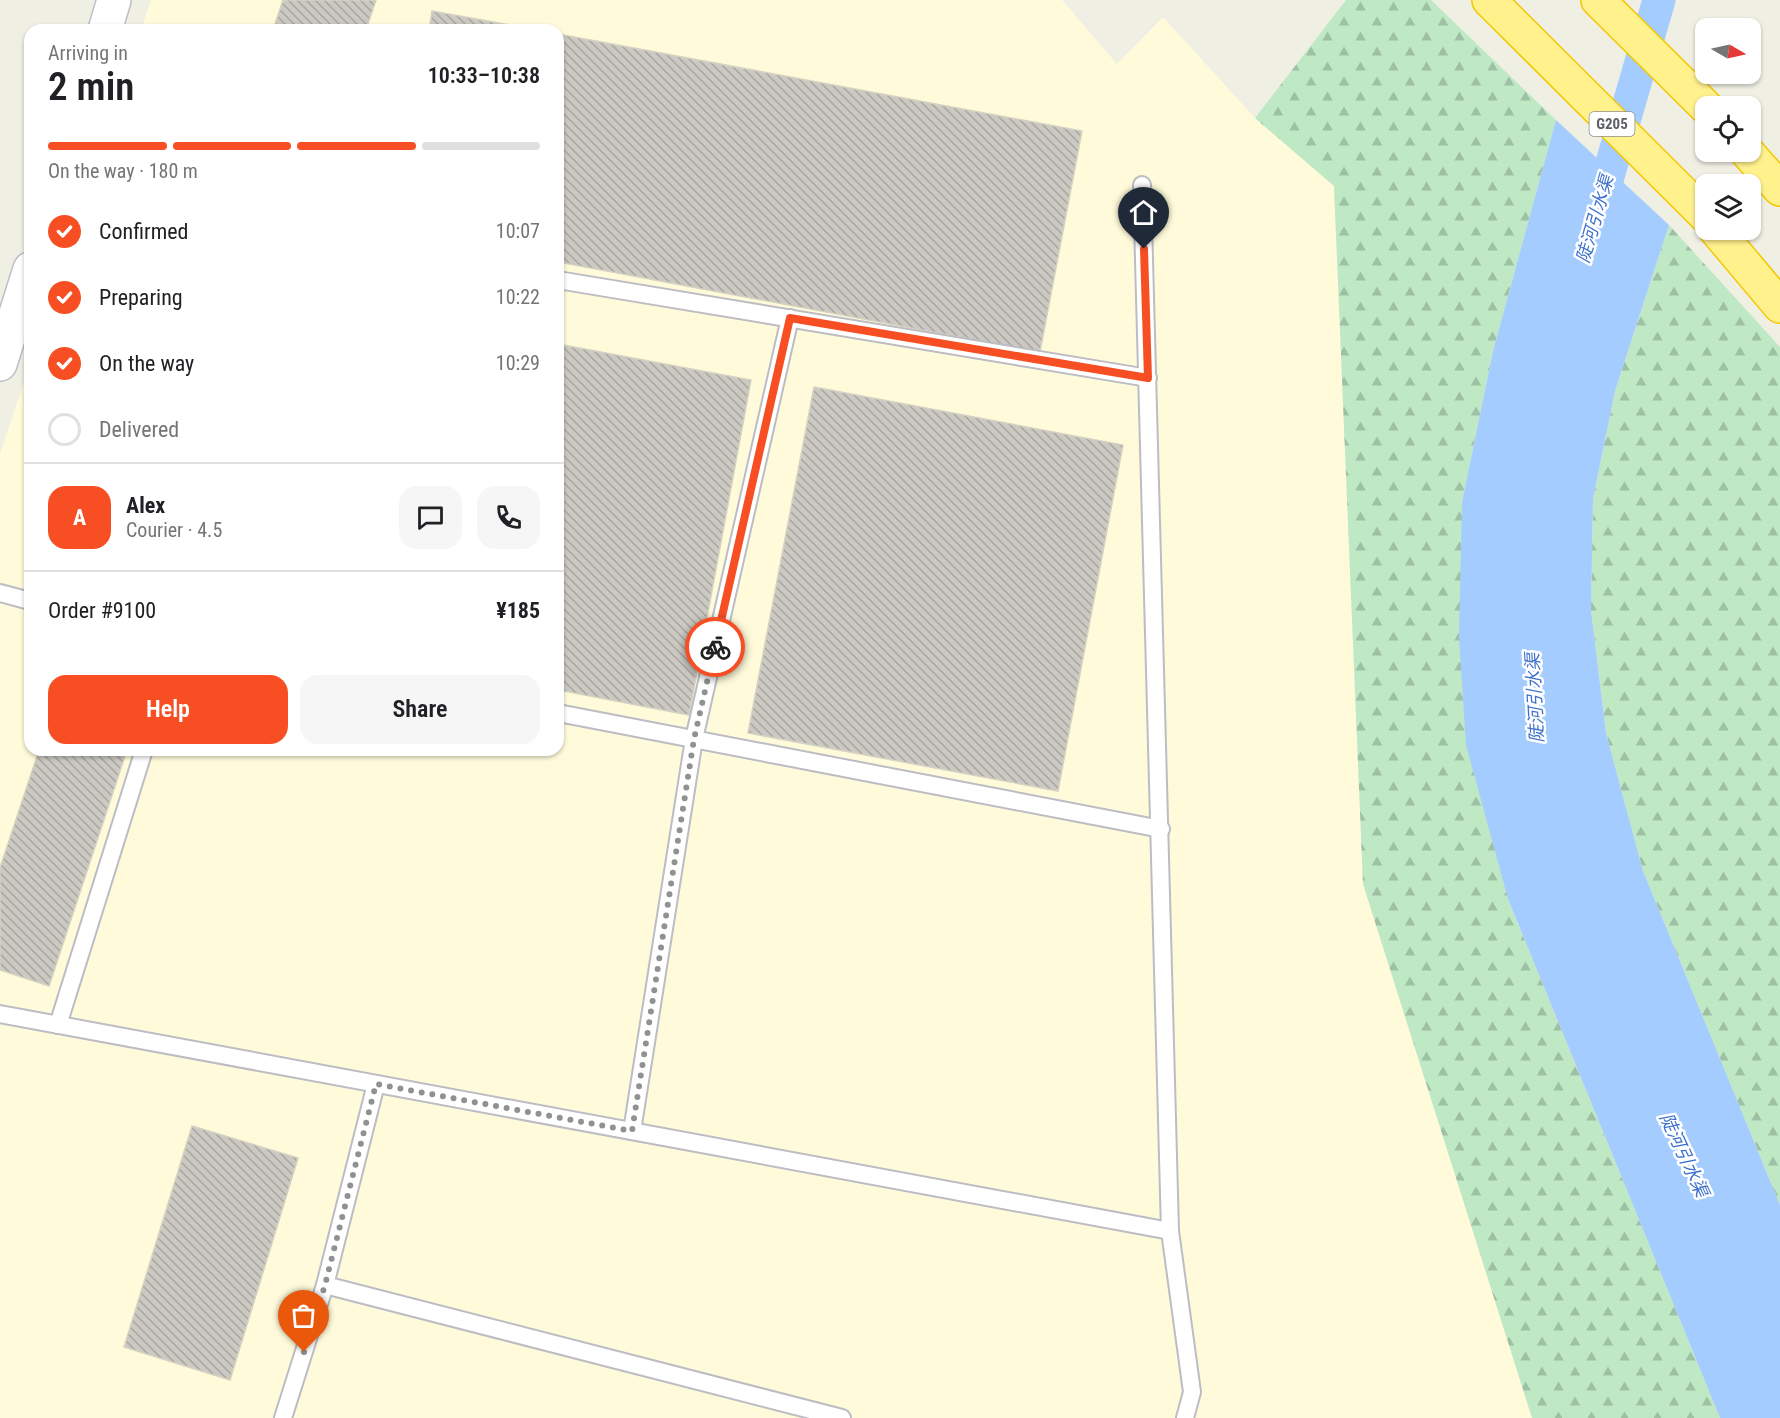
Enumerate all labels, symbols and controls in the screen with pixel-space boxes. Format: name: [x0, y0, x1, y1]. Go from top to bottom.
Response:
north arrow: [1695, 18, 1761, 84]
map controls: [1695, 18, 1761, 240]
text: Arriving in: [48, 41, 128, 65]
text: 10:33–10:38: [428, 63, 540, 88]
text: 2 min: [48, 64, 134, 110]
button: locate: [1695, 96, 1761, 162]
road number: G205: [1590, 112, 1634, 136]
text: On the way · 180 m: [48, 159, 198, 183]
water label: 陡河引水渠: [1572, 170, 1618, 265]
button: layers: [1695, 174, 1761, 240]
pin: [1118, 187, 1169, 249]
icon: home: [1127, 196, 1160, 229]
icon: check: [48, 215, 81, 248]
text: Confirmed: [99, 219, 188, 244]
text: 10:07: [496, 219, 540, 243]
icon: check: [48, 281, 81, 314]
text: Preparing: [99, 285, 183, 310]
text: 10:22: [496, 285, 540, 309]
icon: check: [48, 347, 81, 380]
text: On the way: [99, 351, 194, 376]
text: 10:29: [496, 351, 540, 375]
text: Delivered: [99, 417, 179, 442]
button: chat: [399, 486, 462, 549]
button: phone: [477, 486, 540, 549]
text: Alex: [126, 493, 165, 518]
text: A: [73, 505, 86, 530]
text: Courier · 4.5: [126, 518, 222, 542]
text: Order #9100: [48, 598, 156, 623]
text: ¥185: [496, 598, 540, 623]
courier: [685, 617, 745, 677]
icon: bike: [699, 631, 732, 664]
water label: 陡河引水渠: [1522, 650, 1547, 744]
button: Help: [48, 675, 288, 744]
button: Share: [300, 675, 540, 744]
water label: 陡河引水渠: [1656, 1110, 1714, 1203]
pin: [278, 1290, 329, 1352]
icon: bag: [287, 1299, 320, 1332]

